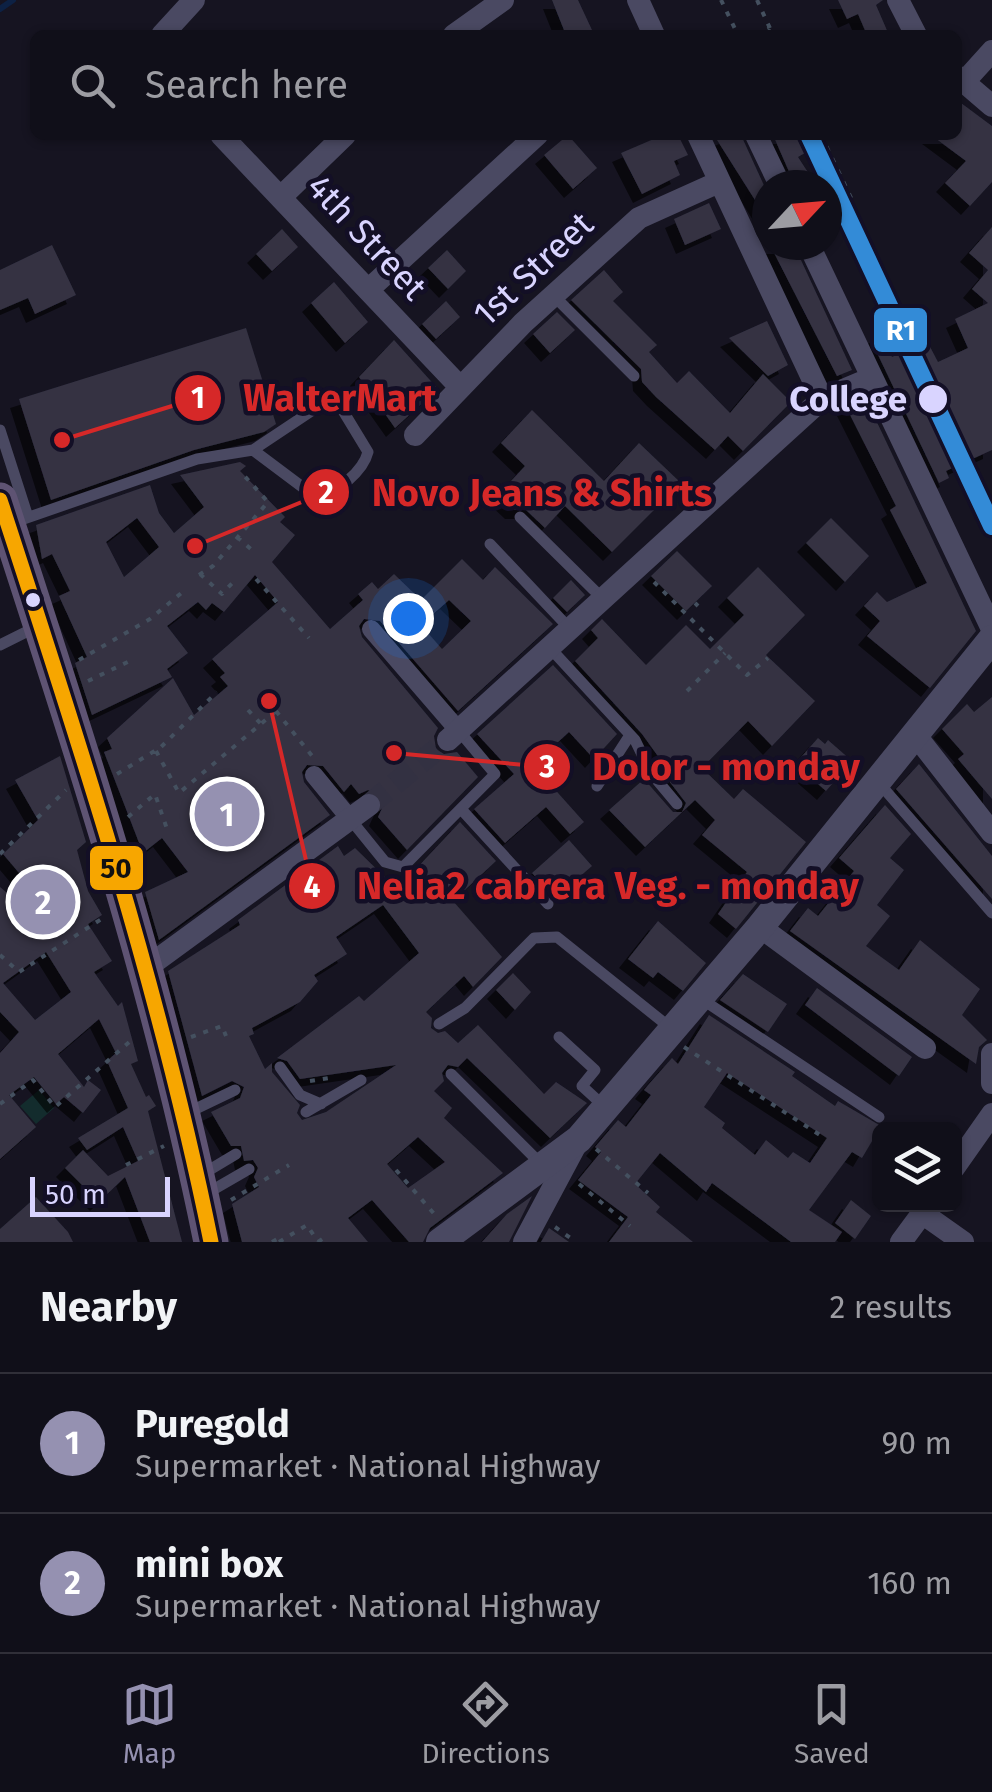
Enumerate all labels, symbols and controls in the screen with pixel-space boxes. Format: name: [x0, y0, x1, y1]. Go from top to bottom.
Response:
search box: [30, 30, 962, 140]
icon: search: [65, 58, 120, 113]
text: Search here: [145, 62, 348, 108]
street label: 4th Street: [298, 166, 436, 309]
north arrow: [752, 170, 842, 260]
street label: 1st Street: [464, 203, 602, 335]
line badge: R1: [872, 306, 929, 354]
text: R1: [886, 314, 916, 347]
callout: WalterMart: [173, 364, 457, 432]
text: WalterMart: [243, 375, 438, 421]
place label: College: [789, 378, 907, 420]
text: 1: [191, 380, 205, 416]
marker: College: [916, 382, 950, 416]
callout: Novo Jeans & Shirts: [301, 458, 732, 526]
text: Novo Jeans & Shirts: [372, 470, 712, 516]
text: 2: [318, 475, 334, 511]
unlabelled marker: [23, 590, 43, 610]
your location: [383, 593, 434, 644]
callout: Dolor - monday: [522, 733, 880, 801]
text: Dolor - monday: [592, 744, 860, 790]
text: 3: [538, 749, 555, 785]
pin: 1: [194, 776, 260, 852]
line badge: 50: [88, 844, 145, 892]
text: 50: [100, 852, 132, 885]
callout: Nelia2 cabrera Veg. - monday: [287, 852, 879, 920]
text: Nelia2 cabrera Veg. - monday: [357, 863, 859, 909]
pin: 2: [10, 864, 76, 940]
text: 4: [304, 869, 321, 905]
map controls: [872, 1122, 962, 1212]
button: layers: [872, 1122, 962, 1212]
scale bar: [30, 1172, 170, 1216]
text: 50 m: [45, 1178, 106, 1211]
text: Nearby: [40, 1282, 177, 1332]
text: 2 results: [829, 1288, 952, 1326]
text: Puregold: [135, 1401, 290, 1447]
text: 1: [65, 1424, 80, 1462]
text: 90 m: [881, 1424, 952, 1462]
text: Supermarket · National Highway: [135, 1447, 600, 1485]
text: mini box: [135, 1541, 283, 1587]
text: 2: [64, 1564, 81, 1602]
text: 160 m: [867, 1564, 952, 1602]
text: Supermarket · National Highway: [135, 1587, 600, 1625]
tab: Map: [122, 1677, 177, 1770]
tab: Directions: [421, 1677, 550, 1770]
tab: Saved: [794, 1677, 870, 1770]

